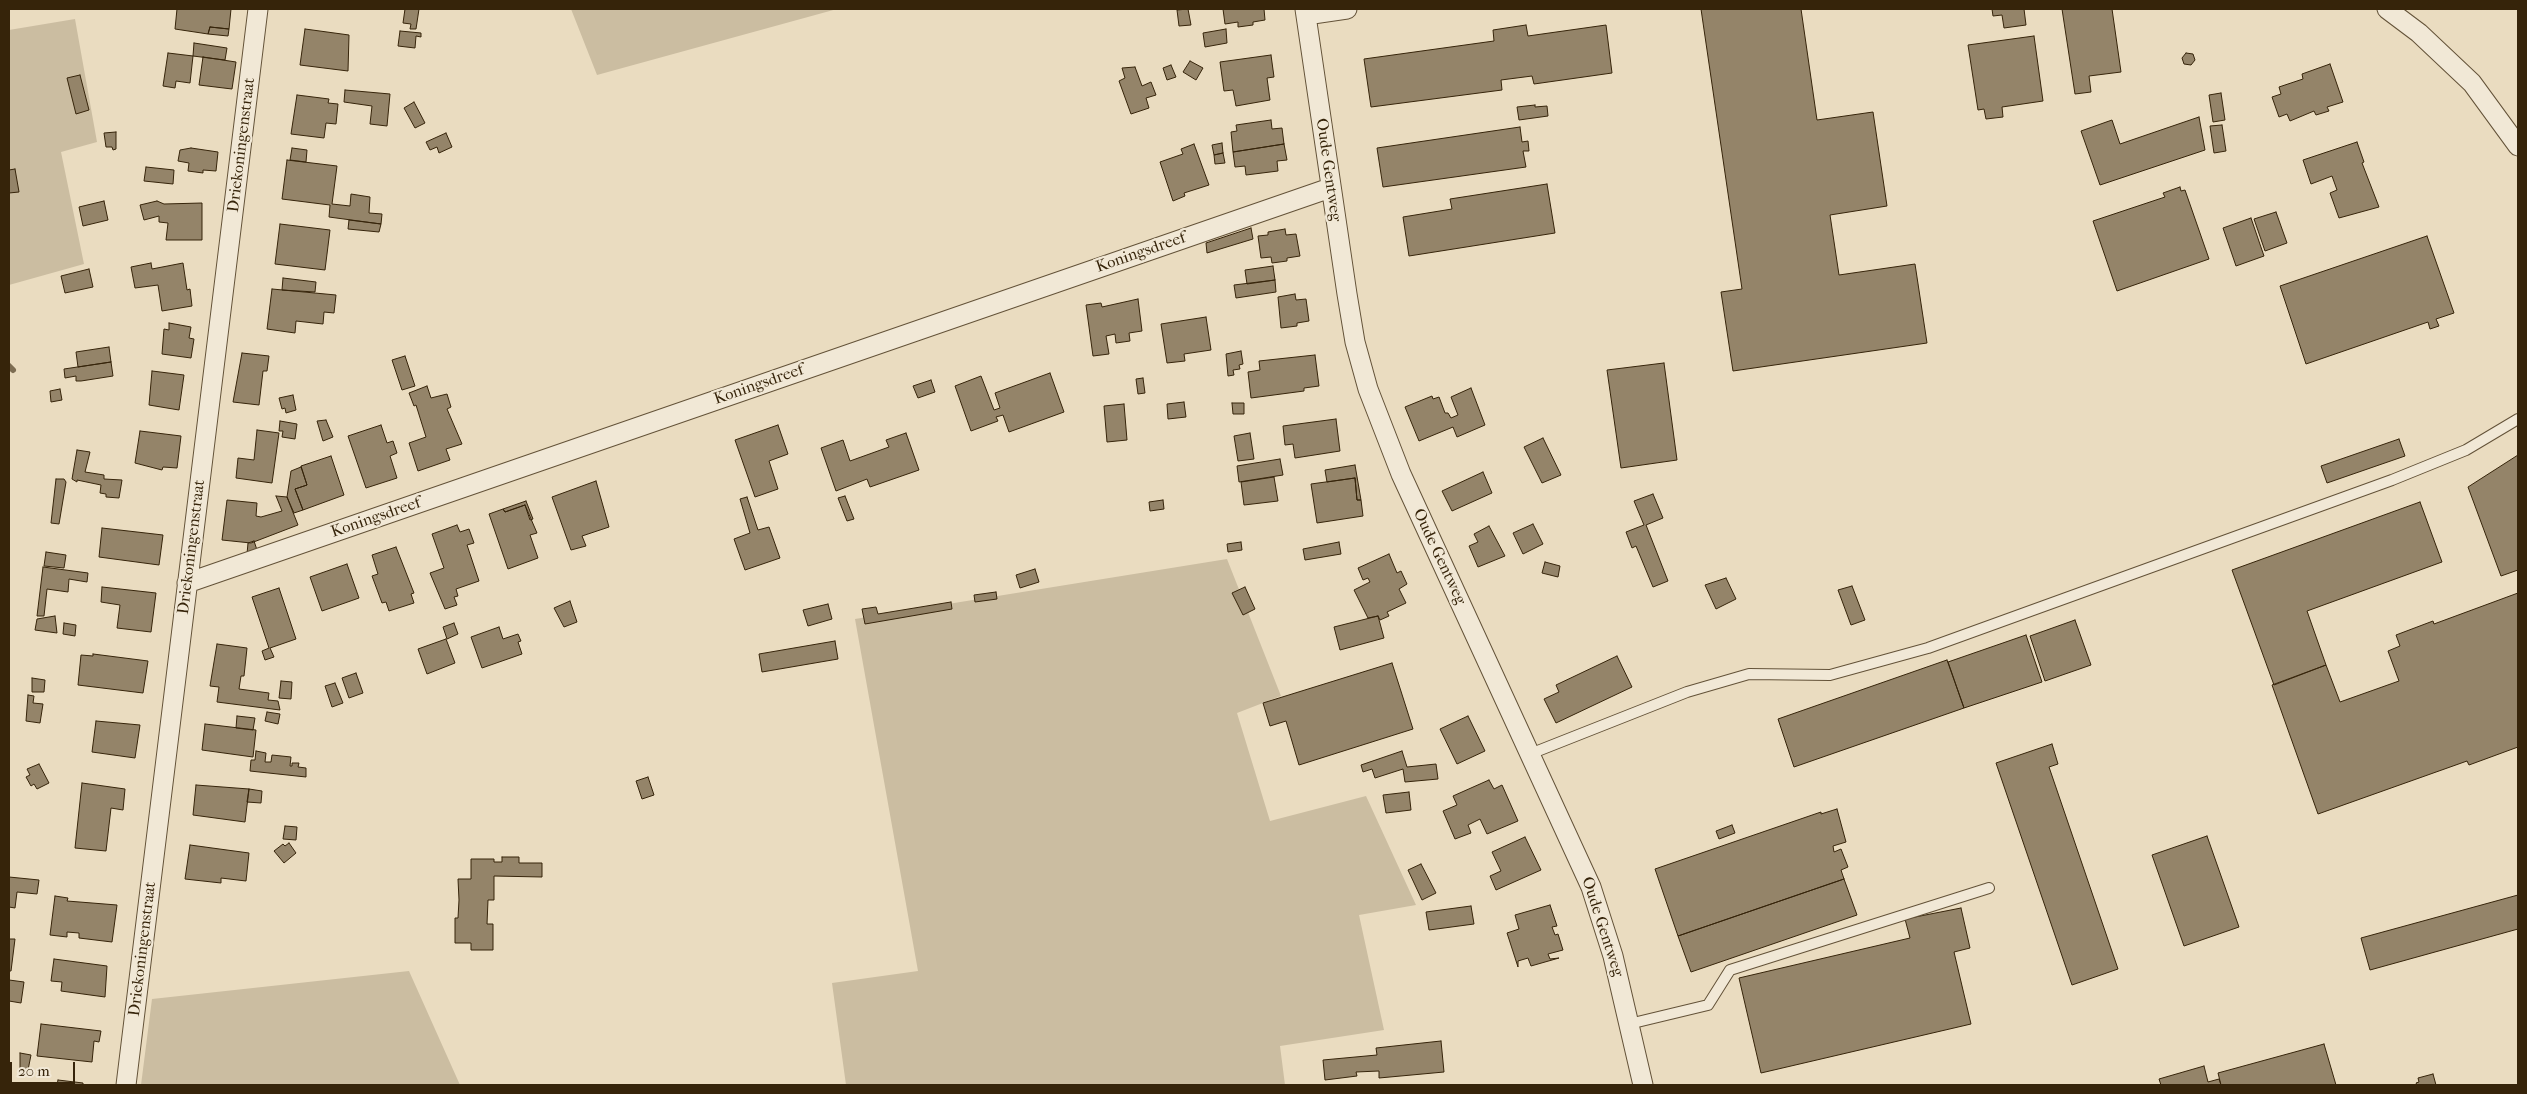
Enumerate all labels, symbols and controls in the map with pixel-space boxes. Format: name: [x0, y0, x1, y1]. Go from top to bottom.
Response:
street label: Driekoningenstraat: [224, 77, 260, 213]
street label: Oude Gentweg: [1311, 117, 1345, 223]
street label: Koningsdreef: [1094, 229, 1188, 277]
street label: Koningsdreef: [712, 361, 806, 409]
street label: Driekoningenstraat: [174, 479, 210, 615]
street label: Koningsdreef: [329, 494, 423, 542]
street label: Oude Gentweg: [1408, 506, 1470, 608]
street label: Oude Gentweg: [1577, 875, 1627, 979]
street label: Driekoningenstraat: [125, 881, 161, 1017]
scale bar: [12, 1052, 78, 1084]
text: 20 m: [18, 1062, 50, 1080]

